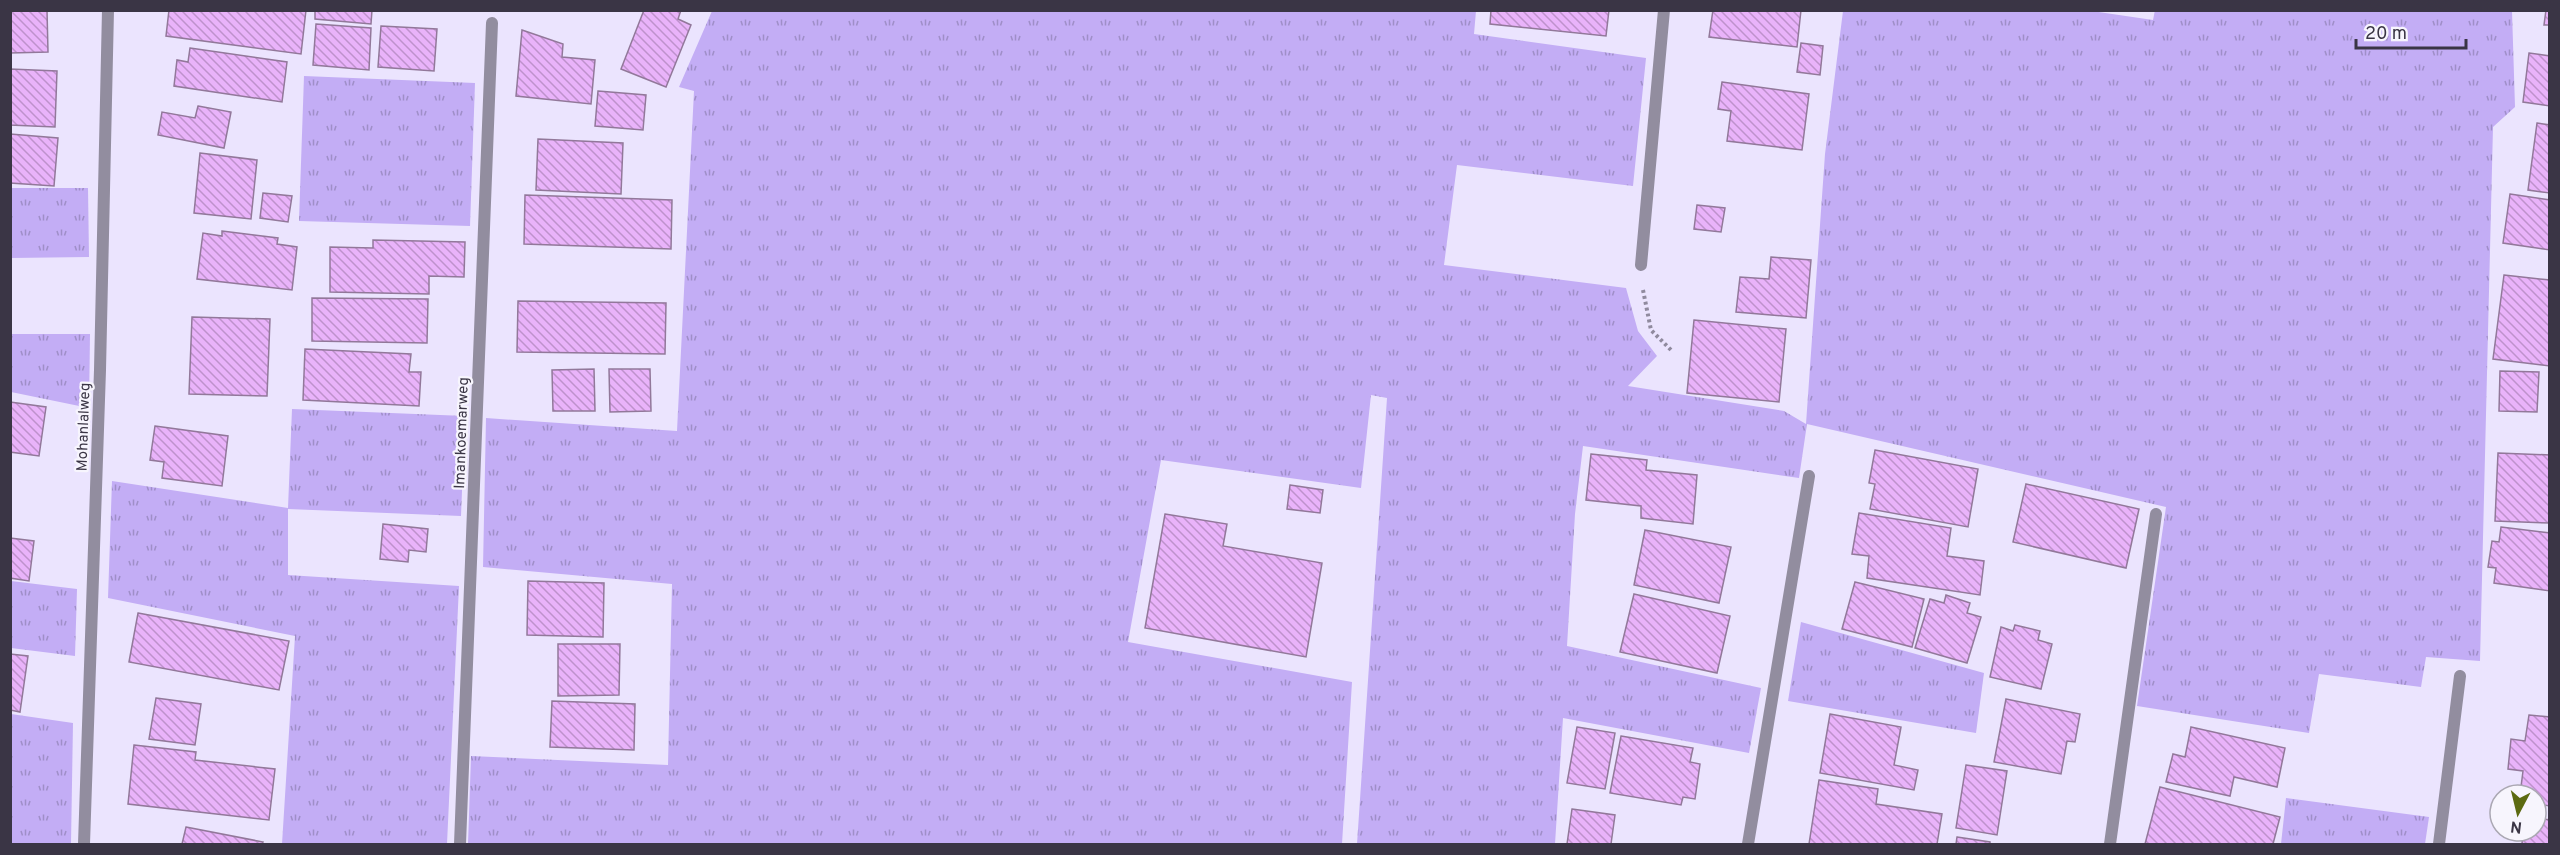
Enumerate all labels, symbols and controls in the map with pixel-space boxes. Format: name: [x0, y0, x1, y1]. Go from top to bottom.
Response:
scale bar: [2356, 12, 2466, 50]
text: 20 m: [2365, 23, 2407, 46]
street label: Imankoemarweg: [451, 377, 474, 489]
street label: Mohanlalweg: [73, 382, 96, 472]
north arrow: [2488, 783, 2548, 843]
text: N: [2509, 815, 2523, 837]

